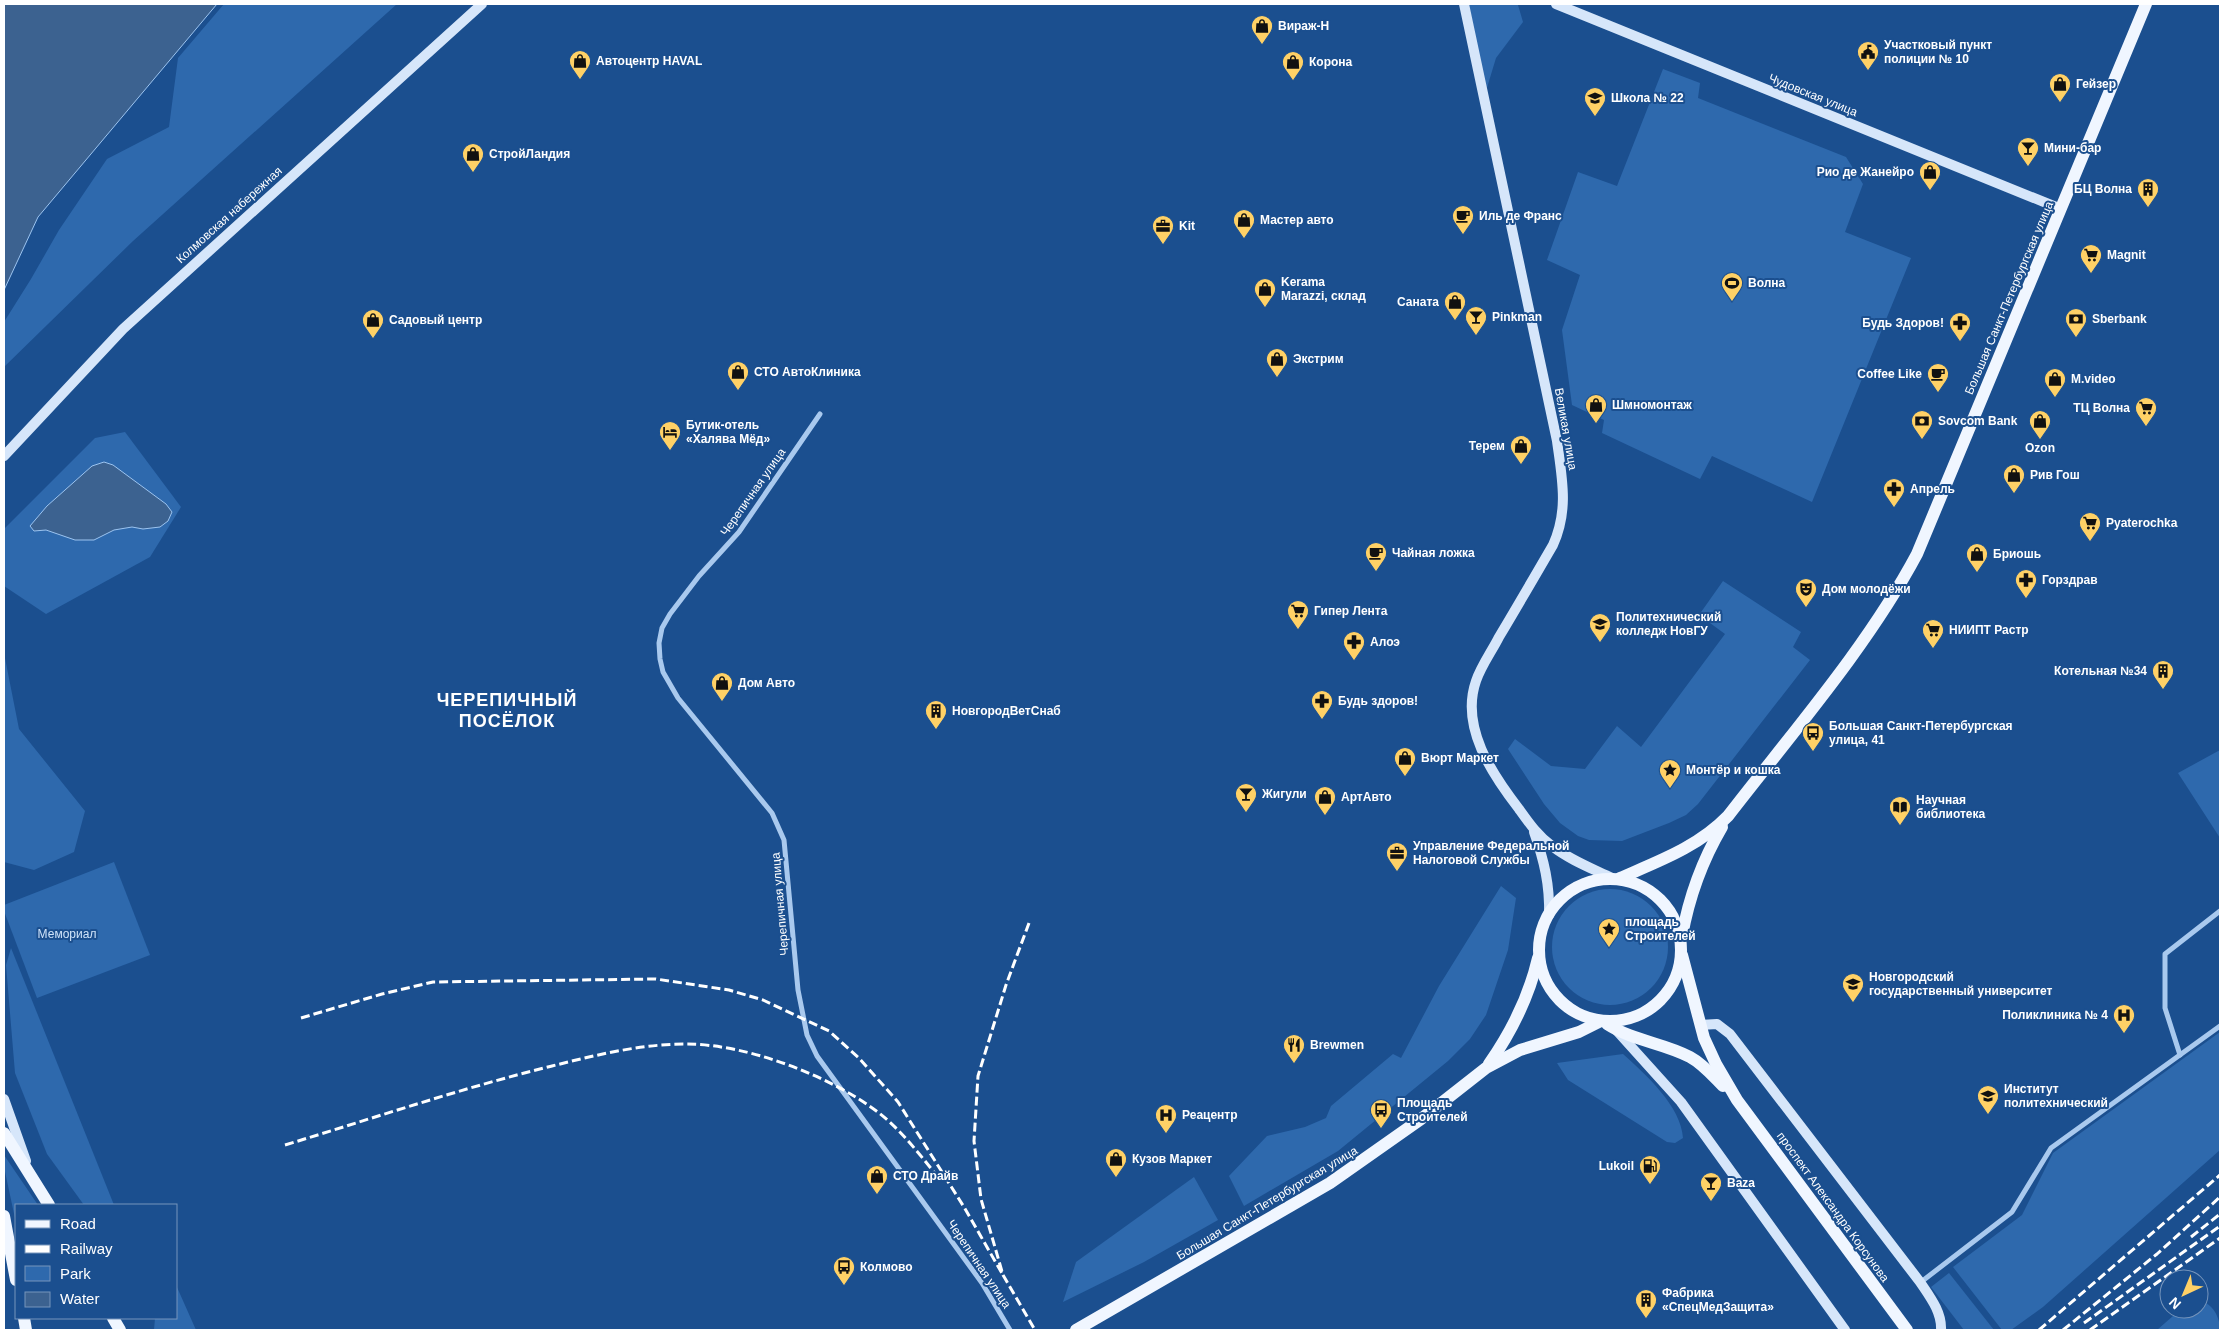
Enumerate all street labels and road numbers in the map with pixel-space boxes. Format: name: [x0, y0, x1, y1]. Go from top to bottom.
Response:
street label: Чудовская улица: [1767, 71, 1860, 119]
street label: Колмовская набережная: [173, 164, 285, 266]
street label: Большая Санкт-Петербургская улица: [1962, 199, 2056, 397]
street label: Великая улица: [1552, 387, 1580, 471]
street label: Черепичная улица: [718, 445, 789, 538]
street label: Черепичная улица: [768, 851, 791, 956]
street label: проспект Александра Корсунова: [1774, 1129, 1892, 1285]
street label: Большая Санкт-Петербургская улица: [1174, 1143, 1360, 1263]
street label: Черепичная улица: [944, 1217, 1014, 1311]

